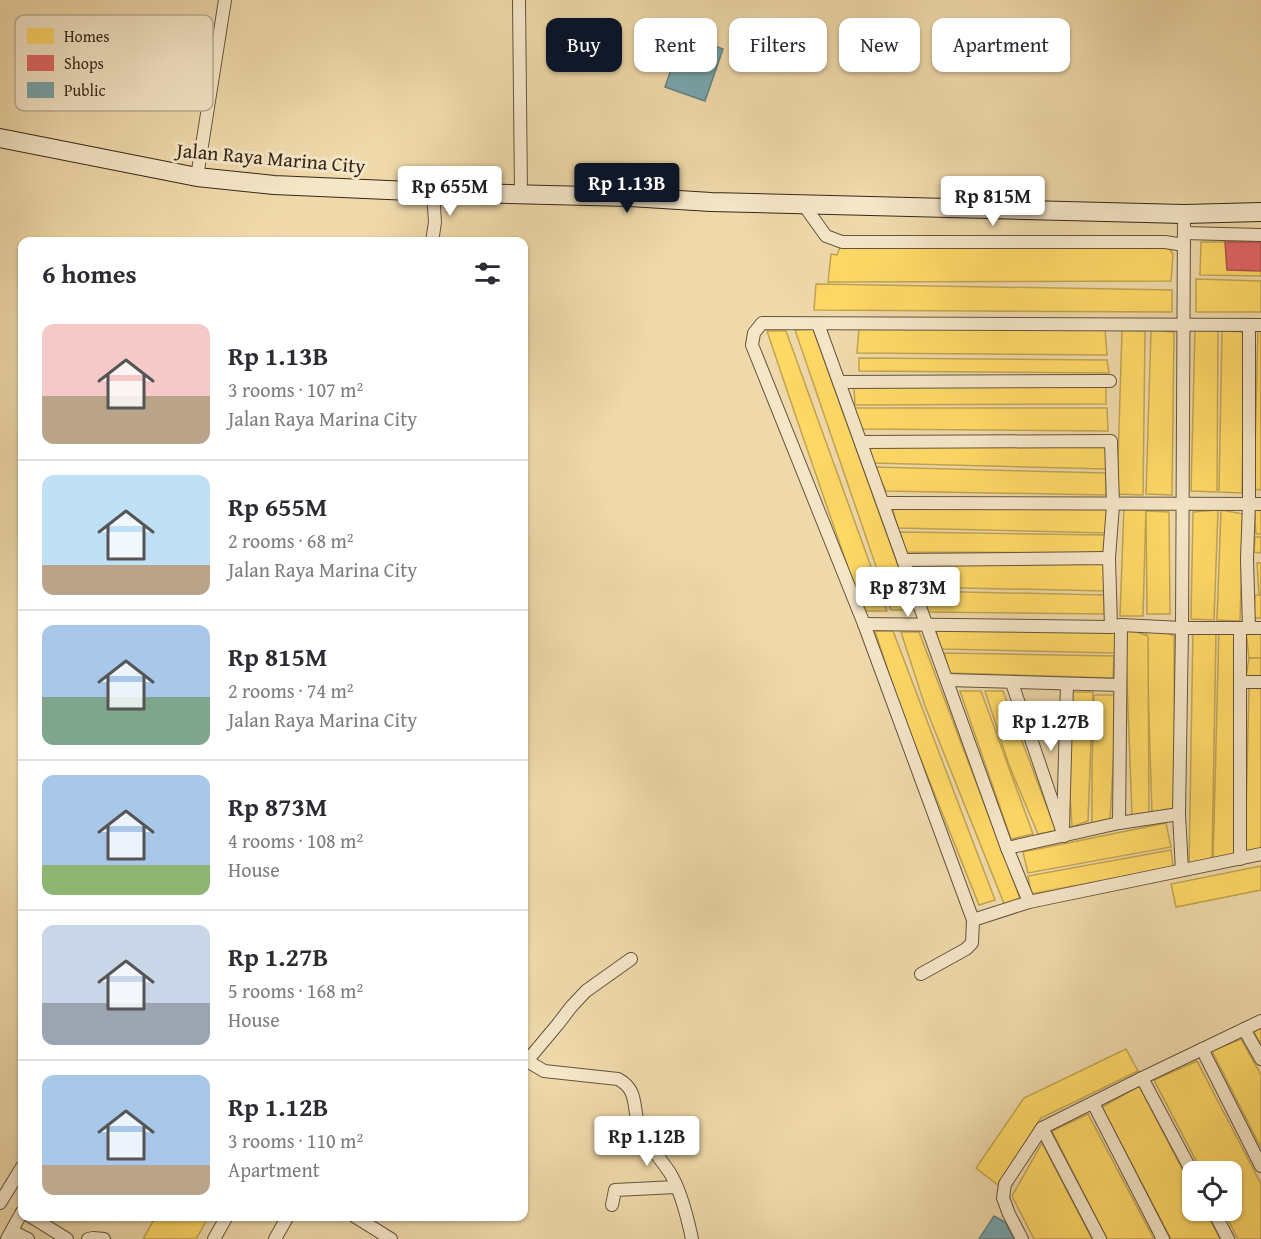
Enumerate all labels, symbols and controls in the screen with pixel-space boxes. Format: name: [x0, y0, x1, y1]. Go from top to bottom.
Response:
legend: [15, 15, 213, 111]
chip: Buy: [546, 18, 622, 72]
chip: Rent: [634, 18, 717, 72]
chip: Filters: [729, 18, 827, 72]
chip: New: [839, 18, 920, 72]
chip: Apartment: [932, 18, 1070, 72]
text: Homes: [64, 24, 110, 48]
text: Shops: [64, 51, 104, 75]
text: Public: [64, 78, 106, 102]
street label: Jalan Raya Marina City: [173, 135, 367, 180]
pin: Rp 1.13B: [565, 163, 689, 214]
pin: Rp 655M: [395, 166, 505, 217]
text: Rp 1.13B: [588, 168, 666, 197]
text: Rp 655M: [412, 171, 488, 200]
pin: Rp 815M: [938, 176, 1048, 227]
text: Rp 815M: [955, 181, 1031, 210]
text: 6 homes: [42, 254, 137, 293]
icon: filters: [471, 257, 504, 290]
text: Rp 1.13B: [228, 336, 328, 375]
icon: home: [90, 348, 162, 420]
text: 3 rooms · 107 m²: [228, 375, 363, 404]
text: Jalan Raya Marina City: [228, 404, 417, 433]
text: Rp 655M: [228, 487, 327, 526]
icon: home: [90, 499, 162, 571]
text: 2 rooms · 68 m²: [228, 526, 354, 555]
text: Jalan Raya Marina City: [228, 555, 417, 584]
pin: Rp 873M: [853, 567, 963, 618]
text: Rp 873M: [870, 572, 946, 601]
text: Rp 815M: [228, 637, 327, 676]
icon: home: [90, 649, 162, 721]
text: 2 rooms · 74 m²: [228, 676, 354, 705]
pin: Rp 1.27B: [989, 701, 1113, 752]
text: Jalan Raya Marina City: [228, 705, 417, 734]
text: Rp 1.27B: [1012, 706, 1090, 735]
text: Rp 873M: [228, 787, 327, 826]
icon: home: [90, 799, 162, 871]
text: 4 rooms · 108 m²: [228, 826, 363, 855]
text: House: [228, 855, 280, 884]
text: Rp 1.27B: [228, 937, 328, 976]
icon: home: [90, 949, 162, 1021]
text: 5 rooms · 168 m²: [228, 976, 363, 1005]
text: House: [228, 1005, 280, 1034]
text: Rp 1.12B: [228, 1087, 328, 1126]
icon: home: [90, 1099, 162, 1171]
pin: Rp 1.12B: [585, 1116, 709, 1167]
text: Rp 1.12B: [608, 1121, 686, 1150]
text: 3 rooms · 110 m²: [228, 1126, 363, 1155]
text: Apartment: [228, 1155, 320, 1184]
map controls: [1182, 1161, 1242, 1221]
button: locate: [1182, 1161, 1242, 1221]

